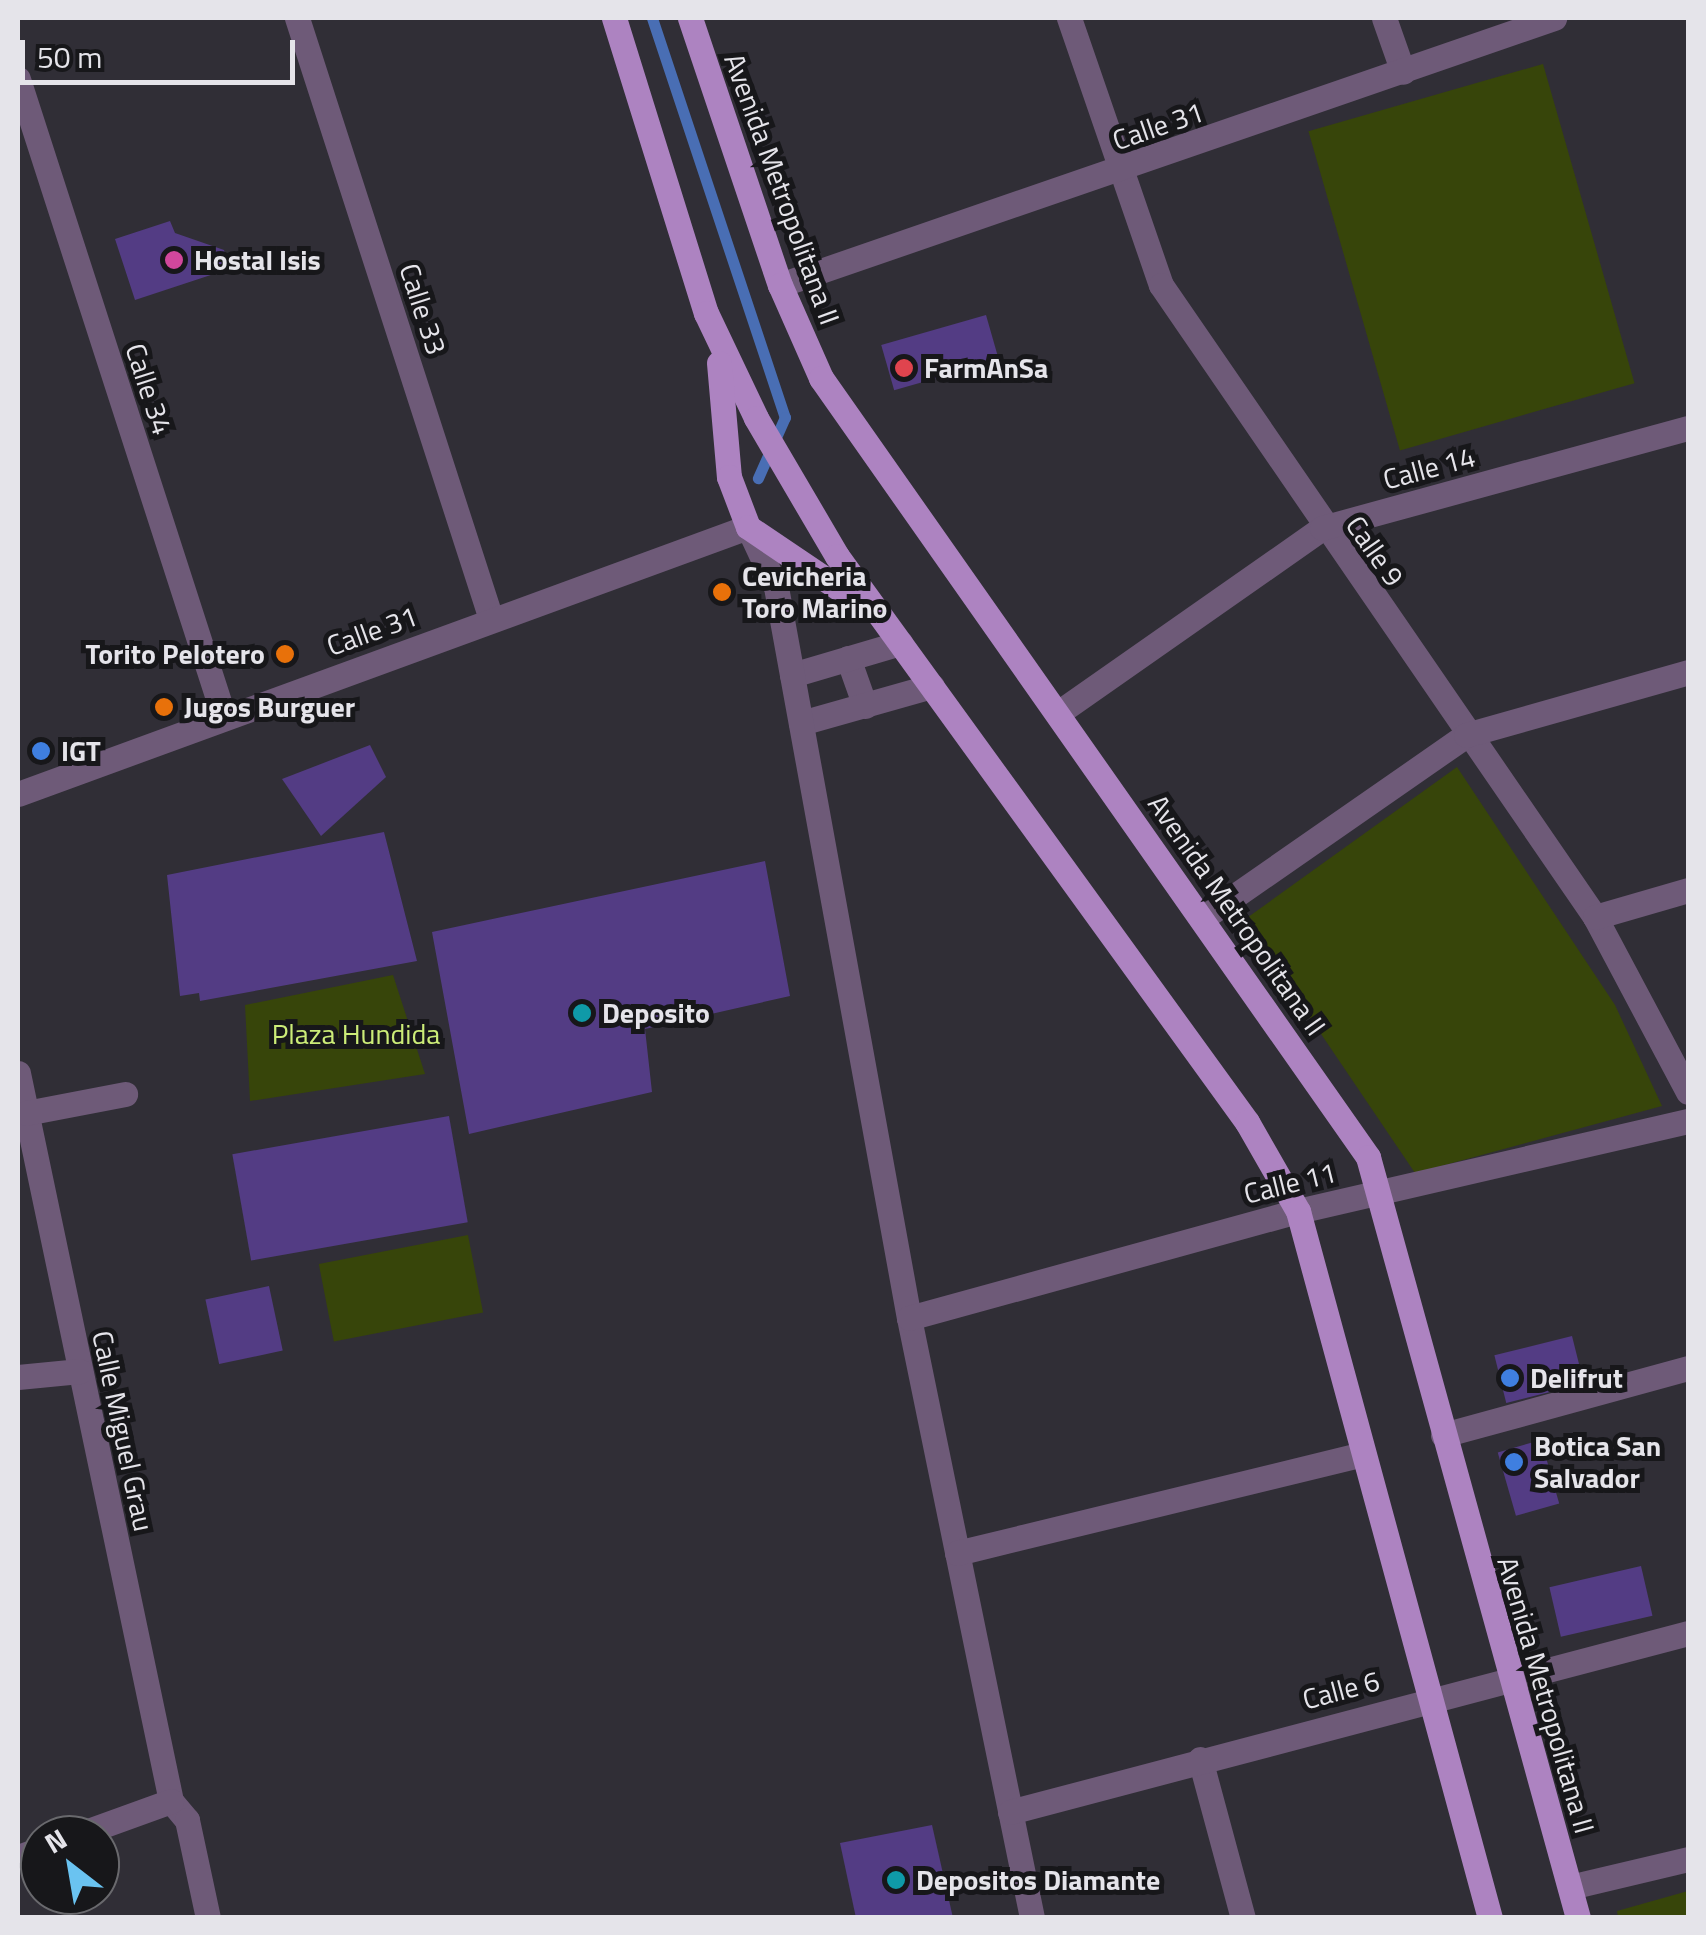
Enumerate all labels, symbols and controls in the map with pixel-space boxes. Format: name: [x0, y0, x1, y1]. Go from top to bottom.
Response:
scale bar: [25, 20, 300, 82]
text: 50 m: [37, 34, 102, 80]
street label: Avenida Metropolitana II: [717, 49, 847, 329]
street label: Calle 31: [1108, 95, 1208, 157]
place label: Hostal Isis: [194, 243, 321, 277]
marker: Hostal Isis: [163, 249, 185, 271]
street label: Calle 33: [393, 259, 453, 359]
street label: Calle 34: [119, 339, 179, 439]
place label: FarmAnSa: [924, 351, 1048, 385]
marker: FarmAnSa: [893, 357, 915, 379]
street label: Calle 14: [1379, 440, 1479, 496]
street label: Calle 9: [1339, 509, 1411, 593]
place label: Cevicheria Toro Marino: [742, 559, 888, 625]
marker: Cevicheria Toro Marino: [711, 581, 733, 603]
street label: Calle 31: [322, 599, 422, 663]
place label: Torito Pelotero: [85, 637, 265, 671]
marker: Torito Pelotero: [274, 643, 296, 665]
place label: Jugos Burguer: [184, 690, 355, 724]
marker: Jugos Burguer: [153, 696, 175, 718]
place label: IGT: [61, 734, 101, 768]
marker: IGT: [30, 740, 52, 762]
street label: Avenida Metropolitana II: [1141, 788, 1333, 1042]
place label: Deposito: [602, 996, 710, 1030]
marker: Deposito: [571, 1002, 593, 1024]
park label: Plaza Hundida: [272, 1017, 440, 1051]
street label: Calle 11: [1240, 1155, 1340, 1211]
street label: Calle Miguel Grau: [85, 1328, 161, 1534]
place label: Delifrut: [1530, 1361, 1623, 1395]
marker: Delifrut: [1499, 1367, 1521, 1389]
place label: Botica San Salvador: [1534, 1429, 1661, 1495]
marker: Botica San Salvador: [1503, 1451, 1525, 1473]
street label: Avenida Metropolitana II: [1490, 1553, 1602, 1837]
street label: Calle 6: [1299, 1664, 1383, 1716]
north arrow: [20, 1815, 120, 1915]
text: N: [36, 1817, 75, 1864]
place label: Depositos Diamante: [916, 1863, 1160, 1897]
marker: Depositos Diamante: [885, 1869, 907, 1891]

